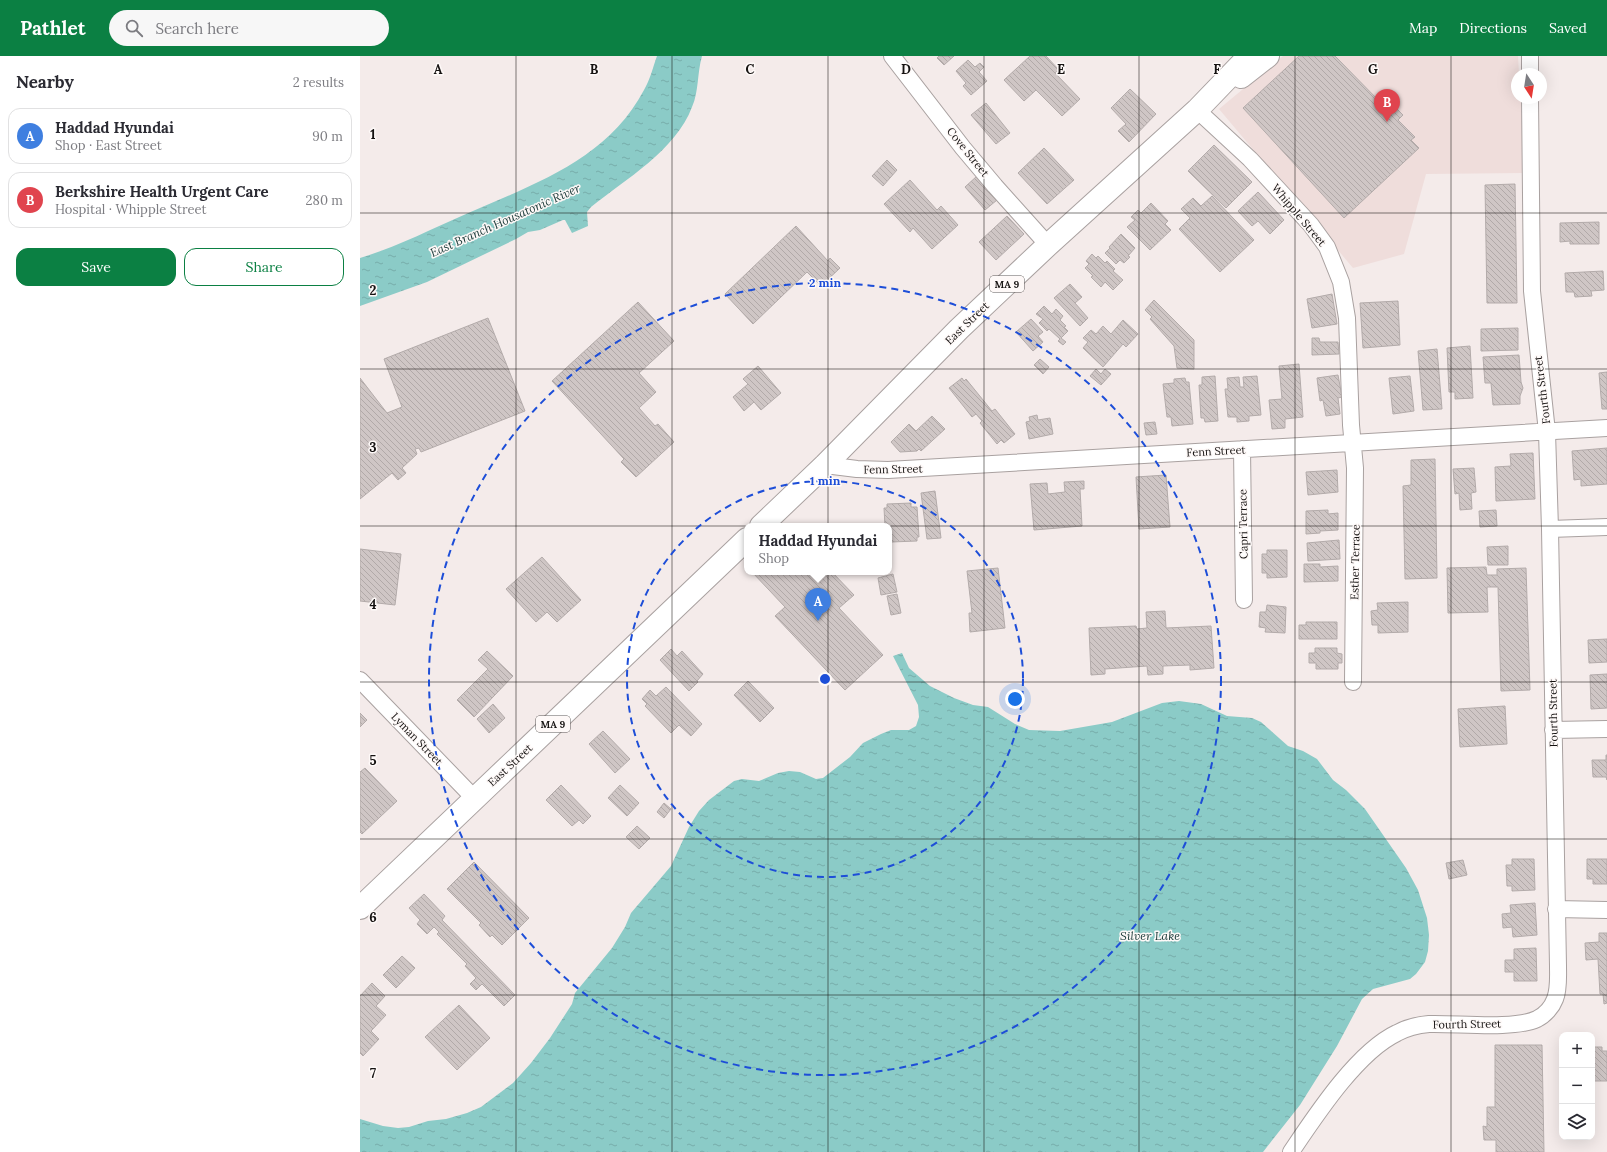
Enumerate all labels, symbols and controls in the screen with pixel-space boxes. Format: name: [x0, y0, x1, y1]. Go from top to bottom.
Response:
search box: [109, 10, 389, 46]
text: Pathlet: [20, 16, 85, 40]
icon: search: [123, 17, 145, 39]
text: Search here: [155, 19, 239, 38]
text: Map: [1409, 19, 1437, 37]
text: Directions: [1459, 19, 1527, 37]
text: Saved: [1549, 19, 1587, 37]
text: A: [434, 61, 443, 78]
text: B: [590, 61, 599, 78]
text: C: [746, 61, 755, 78]
text: D: [901, 61, 911, 78]
text: E: [1057, 61, 1065, 78]
text: F: [1213, 61, 1221, 78]
text: G: [1368, 61, 1378, 78]
north arrow: [1511, 68, 1547, 104]
text: Nearby: [16, 71, 74, 93]
text: 2 results: [293, 74, 344, 91]
pin: B: [1374, 89, 1400, 122]
text: Haddad Hyundai: [55, 118, 174, 137]
street label: Cove Street: [944, 124, 993, 180]
text: 1: [370, 126, 376, 143]
text: A: [26, 128, 34, 145]
text: 90 m: [312, 128, 343, 145]
text: Shop · East Street: [55, 137, 162, 154]
water label: East Branch Housatonic River: [428, 180, 583, 260]
street label: Whipple Street: [1269, 181, 1330, 250]
text: Berkshire Health Urgent Care: [55, 182, 269, 201]
text: B: [26, 192, 34, 209]
text: 280 m: [306, 192, 343, 209]
text: Hospital · Whipple Street: [55, 201, 207, 218]
button: Save: [16, 248, 176, 286]
button: Share: [184, 248, 344, 286]
text: 2 min: [809, 275, 841, 290]
road number: MA 9: [990, 276, 1024, 292]
text: 2: [370, 282, 377, 299]
street label: East Street: [942, 298, 993, 347]
street label: Fourth Street: [1531, 354, 1553, 425]
text: 3: [369, 439, 377, 456]
street label: Fenn Street: [1186, 442, 1247, 460]
street label: Fenn Street: [863, 461, 923, 477]
text: 1 min: [810, 473, 841, 488]
street label: Capri Terrace: [1235, 489, 1251, 559]
popup: [744, 523, 892, 575]
street label: Esther Terrace: [1347, 524, 1363, 600]
text: Haddad Hyundai: [759, 531, 877, 550]
text: Shop: [759, 550, 789, 567]
pin: A: [805, 588, 831, 621]
text: 4: [369, 596, 377, 613]
centre of rings: [818, 672, 832, 686]
street label: Fourth Street: [1545, 678, 1561, 747]
your location: [1005, 689, 1025, 709]
street label: Lyman Street: [388, 710, 446, 769]
road number: MA 9: [536, 716, 570, 732]
street label: East Street: [485, 740, 536, 789]
text: 5: [369, 752, 377, 769]
text: 6: [369, 909, 377, 926]
water label: Silver Lake: [1120, 928, 1180, 943]
street label: Fourth Street: [1433, 1016, 1502, 1032]
map controls: [1559, 1032, 1595, 1140]
button: +: [1559, 1032, 1595, 1068]
text: 7: [370, 1065, 376, 1082]
button: −: [1559, 1068, 1595, 1104]
button: layers: [1559, 1104, 1595, 1140]

